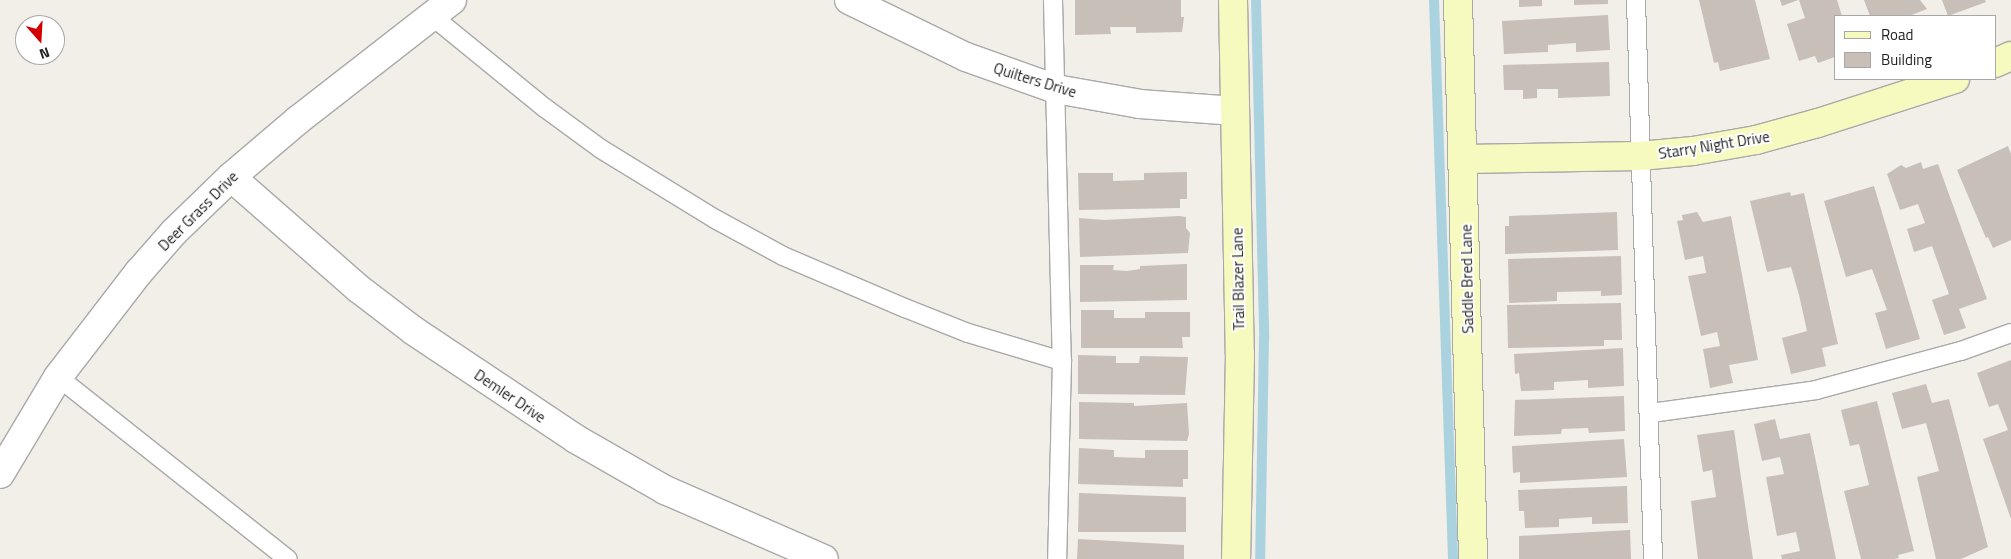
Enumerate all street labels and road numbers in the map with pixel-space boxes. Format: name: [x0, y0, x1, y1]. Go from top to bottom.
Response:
street label: Quilters Drive: [991, 59, 1079, 101]
street label: Starry Night Drive: [1657, 127, 1771, 163]
street label: Deer Grass Drive: [154, 167, 242, 255]
street label: Saddle Bred Lane: [1457, 224, 1477, 334]
street label: Trail Blazer Lane: [1228, 227, 1248, 331]
street label: Demler Drive: [471, 366, 549, 426]

